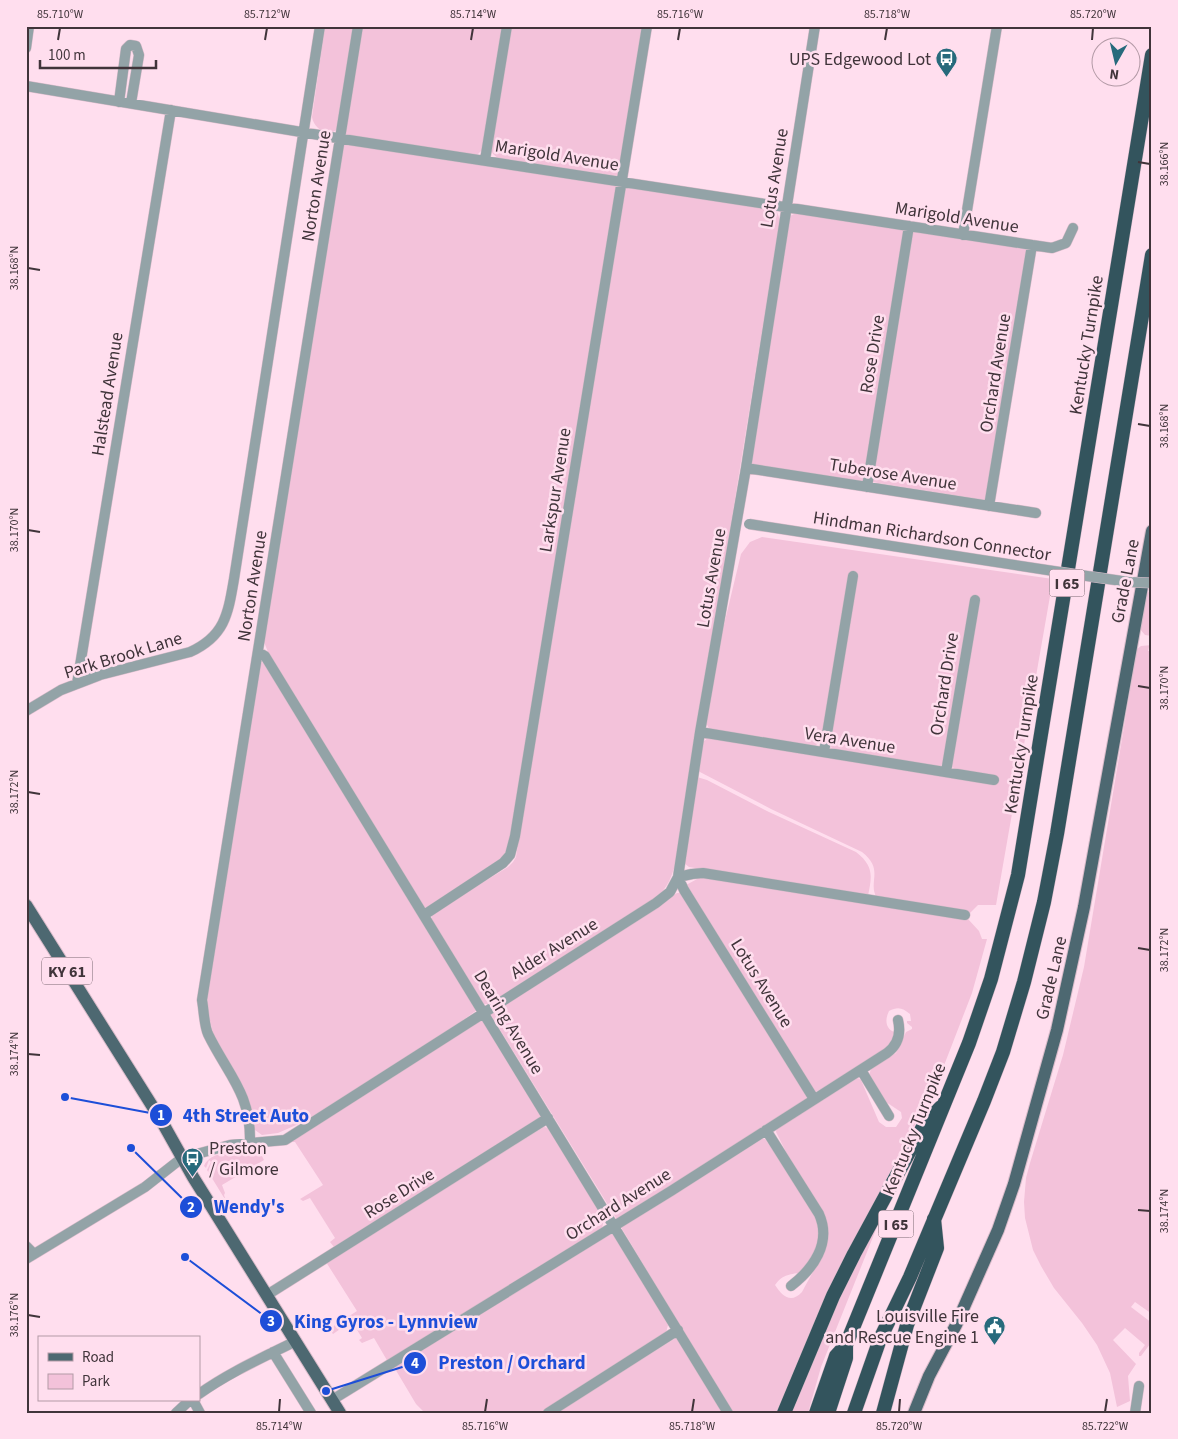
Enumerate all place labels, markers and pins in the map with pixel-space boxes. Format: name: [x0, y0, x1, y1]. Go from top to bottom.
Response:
place label: UPS Edgewood Lot: [789, 47, 931, 72]
bus stop icon: UPS Edgewood Lot: [935, 47, 959, 78]
callout: 4th Street Auto: [148, 1098, 319, 1132]
place label: Preston / Gilmore: [209, 1136, 279, 1182]
bus stop icon: Preston / Gilmore: [181, 1146, 205, 1177]
callout: Wendy's: [179, 1190, 294, 1224]
callout: King Gyros - Lynnview: [259, 1304, 488, 1338]
place label: Louisville Fire and Rescue Engine 1: [825, 1304, 979, 1350]
public building icon: Louisville Fire and Rescue Engine 1: [983, 1314, 1007, 1345]
callout: Preston / Orchard: [403, 1346, 595, 1380]

